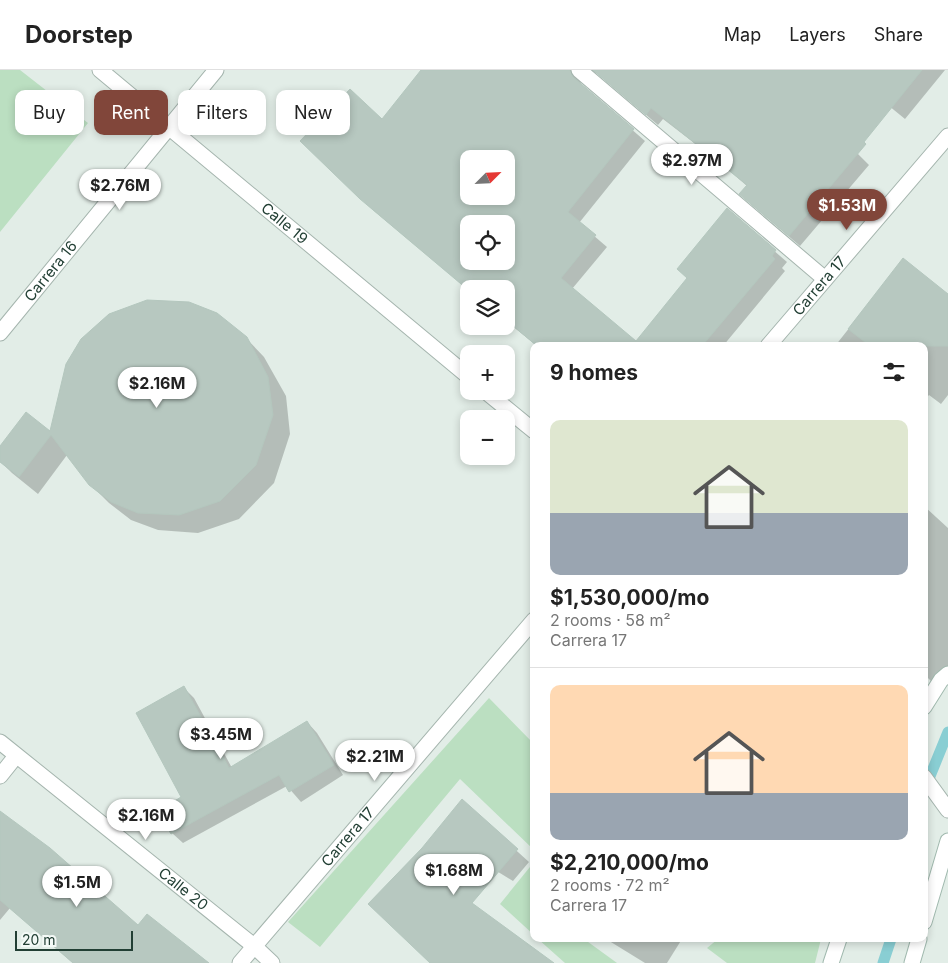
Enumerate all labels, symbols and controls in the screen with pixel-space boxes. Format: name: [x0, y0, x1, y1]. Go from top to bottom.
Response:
text: Doorstep: [25, 20, 133, 49]
text: Map: [724, 24, 761, 45]
text: Layers: [789, 24, 846, 45]
text: Share: [874, 24, 923, 45]
chip: Buy: [15, 90, 84, 135]
chip: Rent: [94, 90, 168, 135]
chip: Filters: [178, 90, 266, 135]
chip: New: [276, 90, 350, 135]
pin: $2.97M: [651, 144, 733, 186]
north arrow: [460, 150, 515, 205]
map controls: [460, 150, 515, 465]
text: $2.97M: [662, 150, 722, 170]
pin: $2.76M: [79, 168, 161, 211]
text: $2.76M: [90, 175, 150, 195]
pin: $1.53M: [806, 189, 888, 231]
text: $1.53M: [818, 195, 876, 215]
street label: Calle 19: [258, 198, 312, 248]
button: locate: [460, 215, 515, 270]
street label: Carrera 16: [20, 237, 81, 305]
street label: Carrera 17: [788, 252, 850, 319]
button: layers: [460, 280, 515, 335]
button: +: [460, 345, 515, 400]
icon: filters: [880, 358, 908, 386]
text: 9 homes: [550, 360, 638, 385]
pin: $2.16M: [116, 366, 198, 409]
text: $2.16M: [129, 373, 185, 393]
button: −: [460, 410, 515, 465]
icon: home: [684, 452, 774, 542]
text: $1,530,000/mo: [550, 585, 709, 610]
text: 2 rooms · 58 m²: [550, 610, 670, 630]
text: Carrera 17: [550, 630, 627, 650]
pin: $3.45M: [180, 718, 262, 760]
icon: home: [684, 718, 774, 808]
text: $3.45M: [190, 724, 252, 744]
pin: $2.21M: [334, 740, 416, 782]
text: $2.21M: [346, 746, 404, 766]
pin: $2.16M: [105, 798, 187, 841]
street label: Carrera 17: [317, 803, 378, 870]
text: $2.16M: [118, 805, 174, 825]
text: $2,210,000/mo: [550, 850, 709, 875]
pin: $1.68M: [413, 854, 495, 896]
text: $1.68M: [425, 860, 483, 880]
street label: Calle 20: [155, 863, 212, 914]
pin: $1.5M: [42, 866, 112, 908]
text: $1.5M: [53, 872, 101, 892]
text: 2 rooms · 72 m²: [550, 875, 670, 895]
text: Carrera 17: [550, 895, 627, 915]
scale bar: [15, 928, 132, 951]
text: 20 m: [22, 931, 56, 948]

